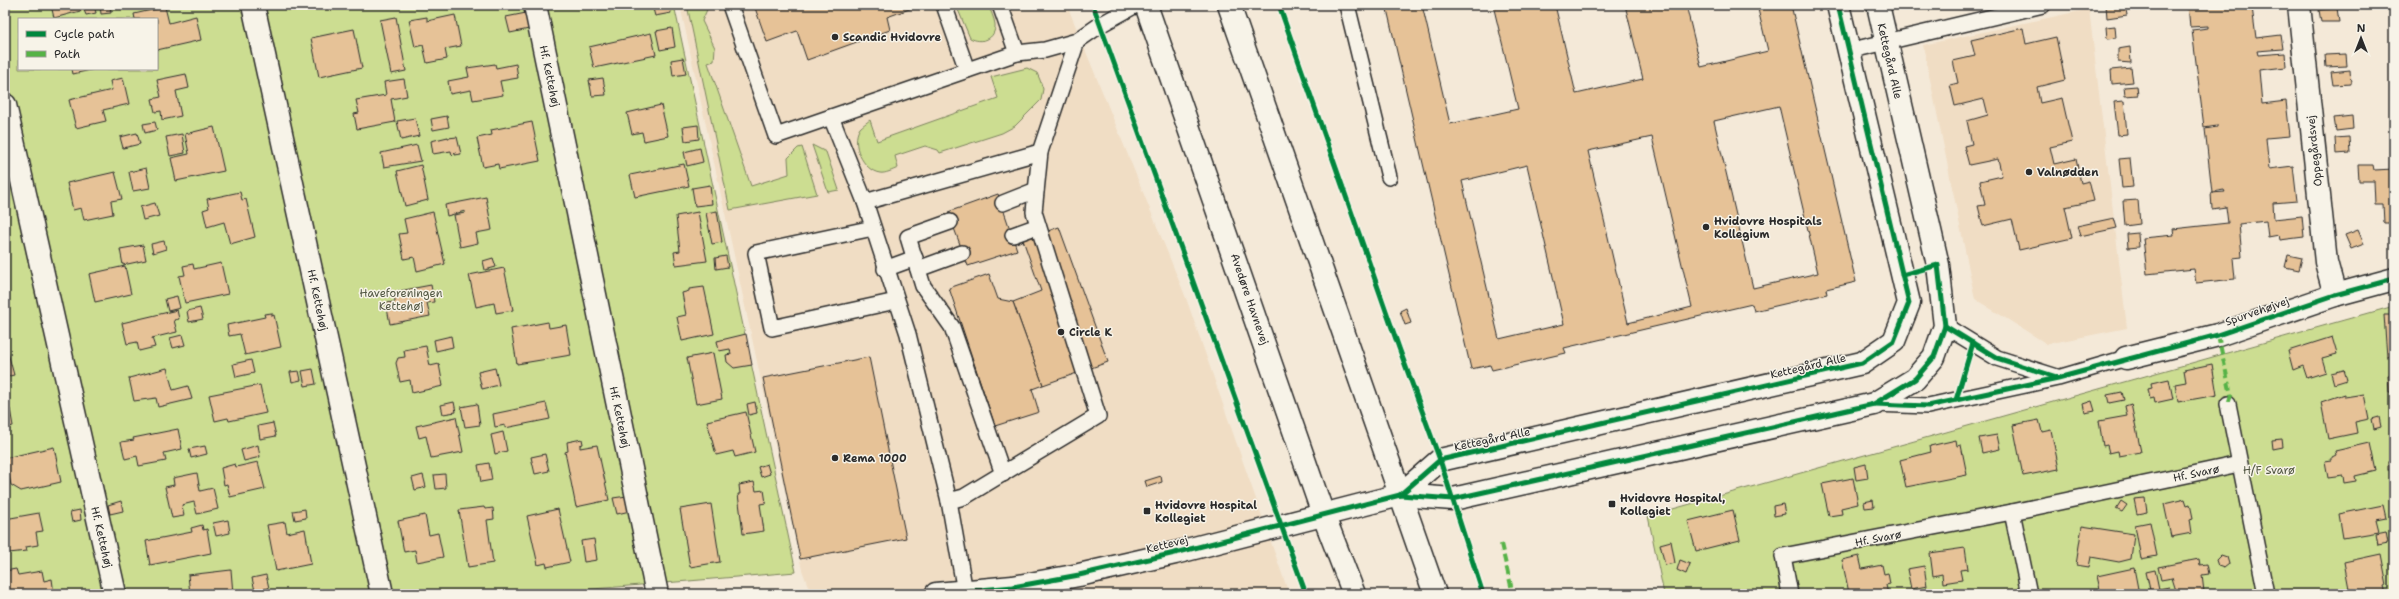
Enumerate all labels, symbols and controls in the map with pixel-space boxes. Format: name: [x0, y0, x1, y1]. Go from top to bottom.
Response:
legend: [18, 18, 158, 70]
north arrow: [2341, 18, 2381, 58]
text: N: [2357, 21, 2366, 36]
street label: Kettegård Alle: [1873, 22, 1906, 101]
text: Cycle path: [54, 26, 115, 42]
place label: Scandic Hvidovre: [843, 30, 942, 45]
marker: Scandic Hvidovre: [830, 32, 840, 42]
street label: Hf. Kettehøj: [536, 44, 563, 108]
text: Path: [54, 46, 80, 62]
street label: Oppegårdsvej: [2303, 115, 2326, 187]
place label: Valnødden: [2037, 165, 2099, 180]
marker: Valnødden: [2024, 167, 2034, 177]
place label: Hvidovre Hospitals Kollegium: [1714, 214, 1822, 242]
marker: Hvidovre Hospitals Kollegium: [1701, 222, 1711, 232]
street label: Avedøre Havnevej: [1227, 252, 1272, 347]
street label: Hf. Kettehøj: [304, 268, 331, 332]
park label: Haveforeningen Kettehøj: [360, 286, 443, 314]
street label: Spurvehøjvej: [2223, 294, 2291, 329]
place label: Circle K: [1069, 325, 1112, 340]
marker: Circle K: [1056, 327, 1066, 337]
street label: Kettegård Alle: [1769, 350, 1848, 383]
street label: Hf. Kettehøj: [606, 385, 633, 449]
street label: Kettegård Alle: [1453, 424, 1532, 455]
place label: Rema 1000: [843, 451, 907, 466]
marker: Rema 1000: [830, 453, 840, 463]
street label: Hf. Svarø: [2172, 461, 2221, 486]
park label: H/F Svarø: [2243, 463, 2295, 478]
place label: Hvidovre Hospital, Kollegiet: [1620, 491, 1725, 519]
place label: Hvidovre Hospital Kollegiet: [1155, 498, 1257, 526]
marker: Hvidovre Hospital, Kollegiet: [1607, 499, 1617, 509]
street label: Hf. Kettehøj: [87, 505, 116, 569]
marker: Hvidovre Hospital Kollegiet: [1142, 506, 1152, 516]
street label: Hf. Svarø: [1854, 527, 1903, 550]
street label: Kettevej: [1145, 532, 1190, 557]

